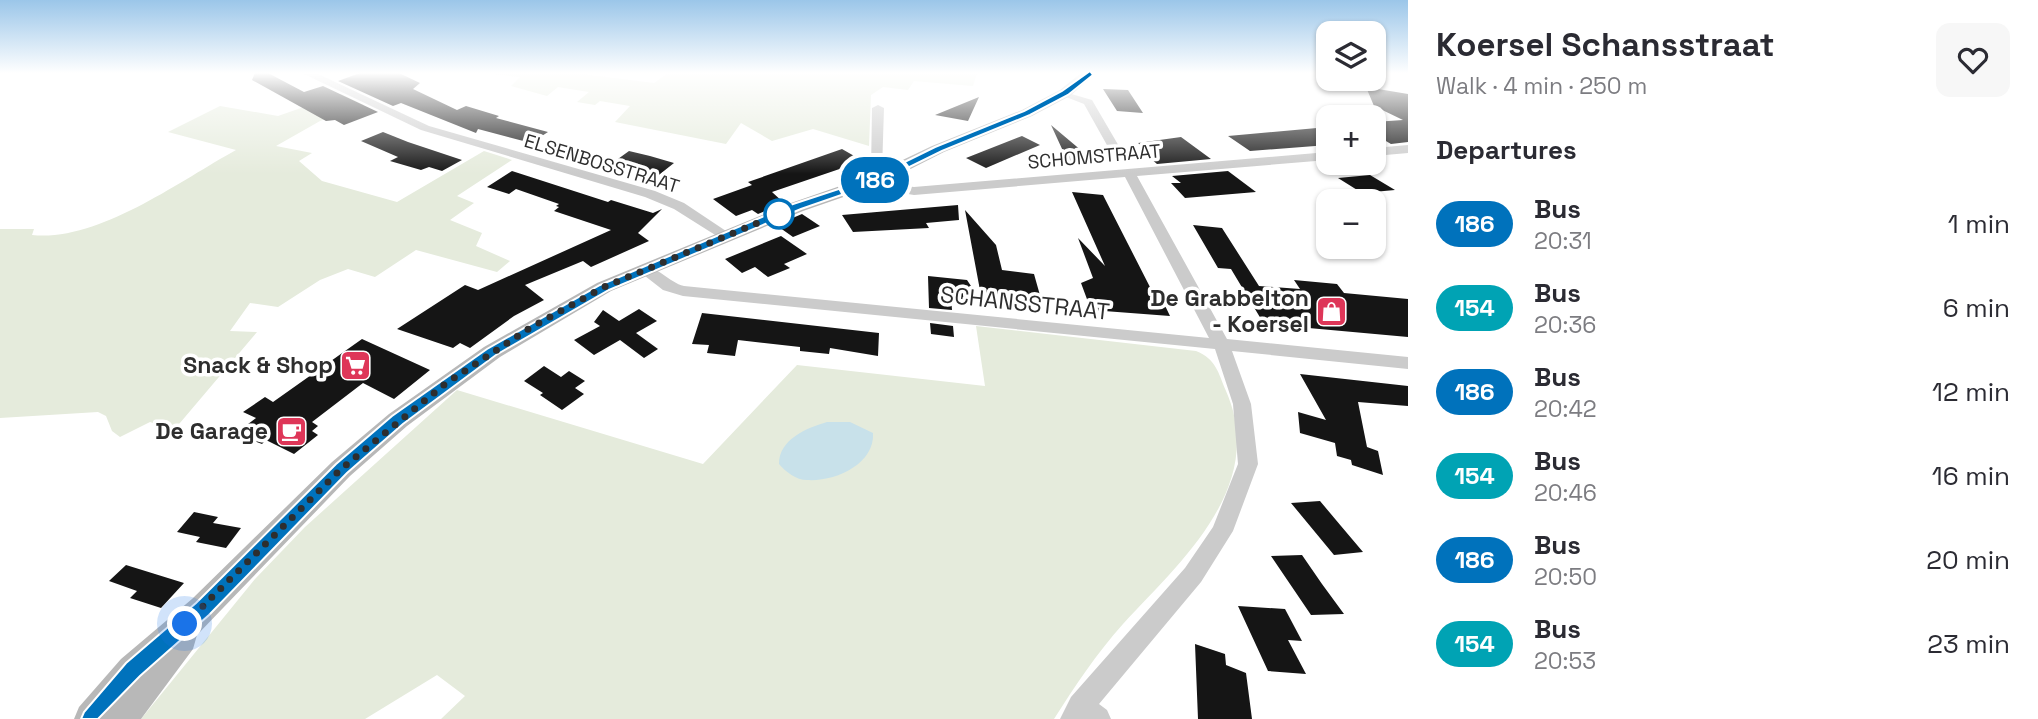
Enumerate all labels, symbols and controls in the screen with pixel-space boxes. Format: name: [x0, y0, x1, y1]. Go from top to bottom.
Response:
map controls: [1316, 21, 1386, 259]
button: layers: [1316, 21, 1386, 91]
button: heart: [1936, 23, 2010, 97]
text: Koersel Schansstraat: [1436, 24, 1775, 66]
text: Walk · 4 min · 250 m: [1436, 71, 1647, 101]
button: +: [1316, 105, 1386, 175]
street label: ELSENBOSSTRAAT: [521, 128, 682, 199]
text: Departures: [1436, 133, 1577, 167]
street label: SCHOMSTRAAT: [1027, 138, 1162, 175]
line badge: 186: [835, 157, 915, 203]
text: 186: [855, 164, 895, 195]
button: −: [1316, 189, 1386, 259]
text: Bus: [1534, 192, 1581, 226]
unlabelled marker: [764, 199, 794, 229]
text: 1 min: [1948, 207, 2010, 241]
text: 186: [1454, 208, 1495, 239]
text: 20:31: [1534, 226, 1592, 256]
text: Bus: [1534, 276, 1581, 310]
street label: SCHANSSTRAAT: [939, 279, 1111, 327]
place label: De Grabbelton - Koersel: [1150, 283, 1309, 339]
text: 6 min: [1943, 291, 2010, 325]
text: 154: [1454, 292, 1495, 323]
shop icon: De Grabbelton - Koersel: [1315, 294, 1349, 328]
text: 20:36: [1534, 310, 1596, 340]
supermarket icon: Snack & Shop: [339, 348, 373, 382]
place label: Snack & Shop: [183, 350, 333, 380]
text: Bus: [1534, 360, 1581, 394]
text: 12 min: [1932, 375, 2010, 409]
text: 186: [1454, 376, 1495, 407]
text: 20:42: [1534, 394, 1597, 424]
cafe icon: De Garage: [274, 414, 308, 448]
place label: De Garage: [155, 416, 268, 446]
text: Bus: [1534, 444, 1581, 478]
text: 16 min: [1932, 459, 2010, 493]
text: 154: [1454, 460, 1495, 491]
text: 20:46: [1534, 478, 1597, 508]
text: Bus: [1534, 528, 1581, 562]
text: 20 min: [1926, 543, 2010, 577]
text: 186: [1454, 544, 1495, 575]
text: 20:50: [1534, 562, 1597, 592]
your location: [167, 606, 202, 641]
text: Bus: [1534, 612, 1581, 646]
text: 23 min: [1927, 627, 2010, 661]
text: 154: [1454, 628, 1495, 659]
text: 20:53: [1534, 646, 1596, 676]

